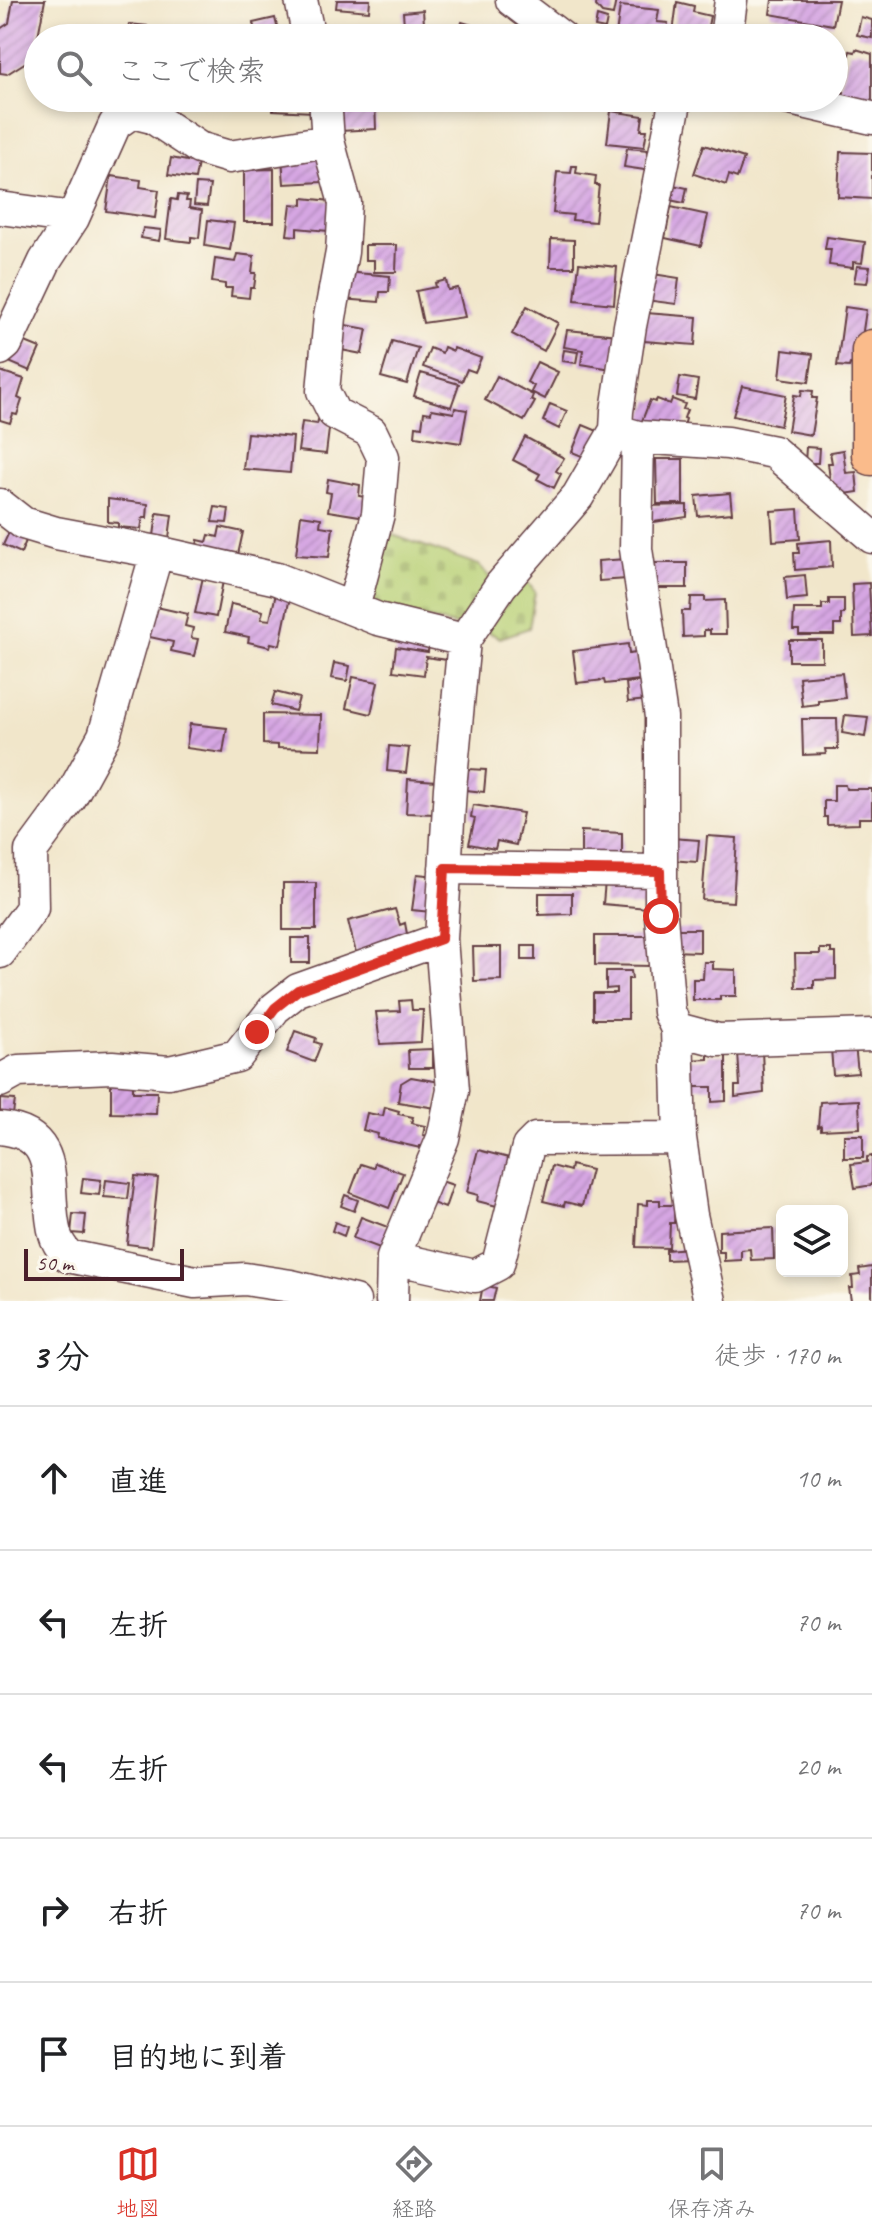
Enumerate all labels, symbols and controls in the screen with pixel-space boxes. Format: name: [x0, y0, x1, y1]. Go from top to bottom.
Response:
search box: [24, 24, 848, 112]
icon: search: [52, 46, 96, 90]
text: ここで検索: [116, 52, 266, 90]
route start: [643, 898, 679, 934]
route end: [239, 1014, 275, 1050]
map controls: [776, 1205, 848, 1277]
button: layers: [776, 1205, 848, 1277]
scale bar: [24, 1245, 184, 1281]
text: 50 m: [36, 1249, 73, 1277]
text: 3 分: [32, 1335, 90, 1378]
text: 徒歩 · 170 m: [715, 1339, 840, 1372]
icon: ahead: [32, 1456, 76, 1500]
text: 直進: [108, 1462, 168, 1500]
text: 10 m: [796, 1462, 840, 1495]
icon: left: [32, 1600, 76, 1644]
text: 左折: [108, 1606, 168, 1644]
text: 70 m: [796, 1606, 840, 1639]
icon: left: [32, 1744, 76, 1788]
text: 左折: [108, 1750, 168, 1788]
text: 20 m: [796, 1750, 840, 1783]
icon: right: [32, 1888, 76, 1932]
text: 右折: [108, 1894, 168, 1932]
text: 70 m: [796, 1894, 840, 1927]
icon: arrive: [32, 2032, 76, 2076]
text: 目的地に到着: [108, 2038, 288, 2076]
tab: 地図: [116, 2142, 160, 2223]
tab: 経路: [392, 2142, 436, 2223]
tab: 保存済み: [668, 2142, 756, 2223]

